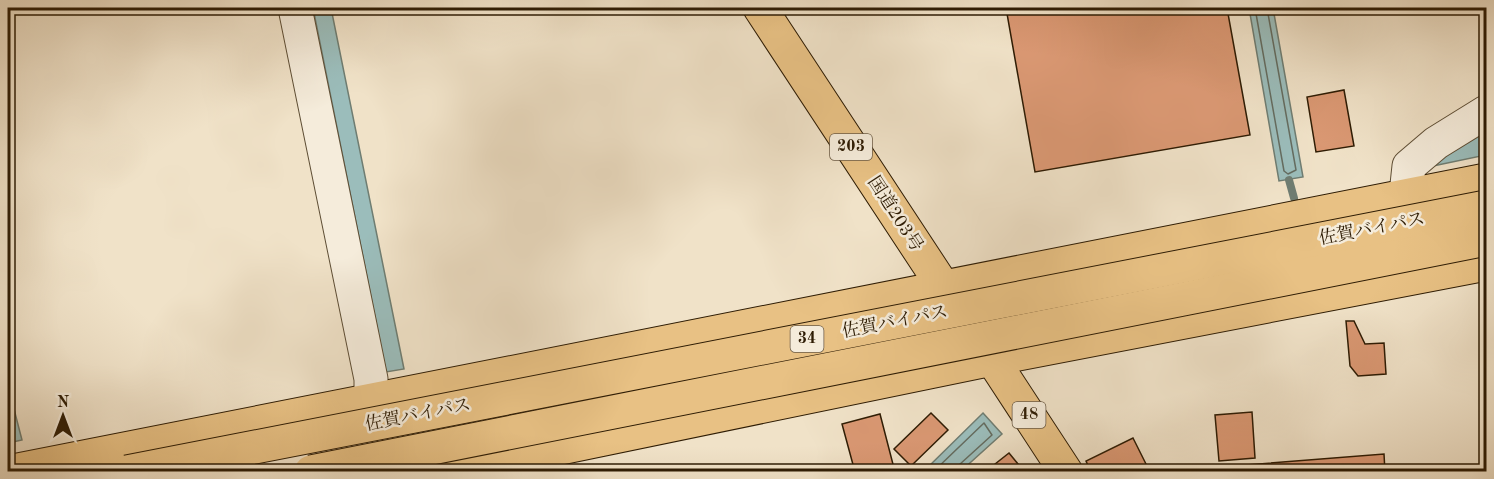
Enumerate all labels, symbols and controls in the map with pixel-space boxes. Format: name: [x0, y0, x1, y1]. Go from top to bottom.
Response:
road number: 203: [830, 134, 872, 160]
street label: 国道203号: [864, 172, 927, 255]
street label: 佐賀バイパス: [1317, 208, 1427, 248]
street label: 佐賀バイパス: [840, 301, 950, 341]
road number: 34: [790, 326, 824, 352]
north arrow: [33, 386, 93, 446]
street label: 佐賀バイパス: [363, 394, 473, 434]
text: N: [57, 395, 70, 411]
road number: 48: [1012, 402, 1046, 428]

